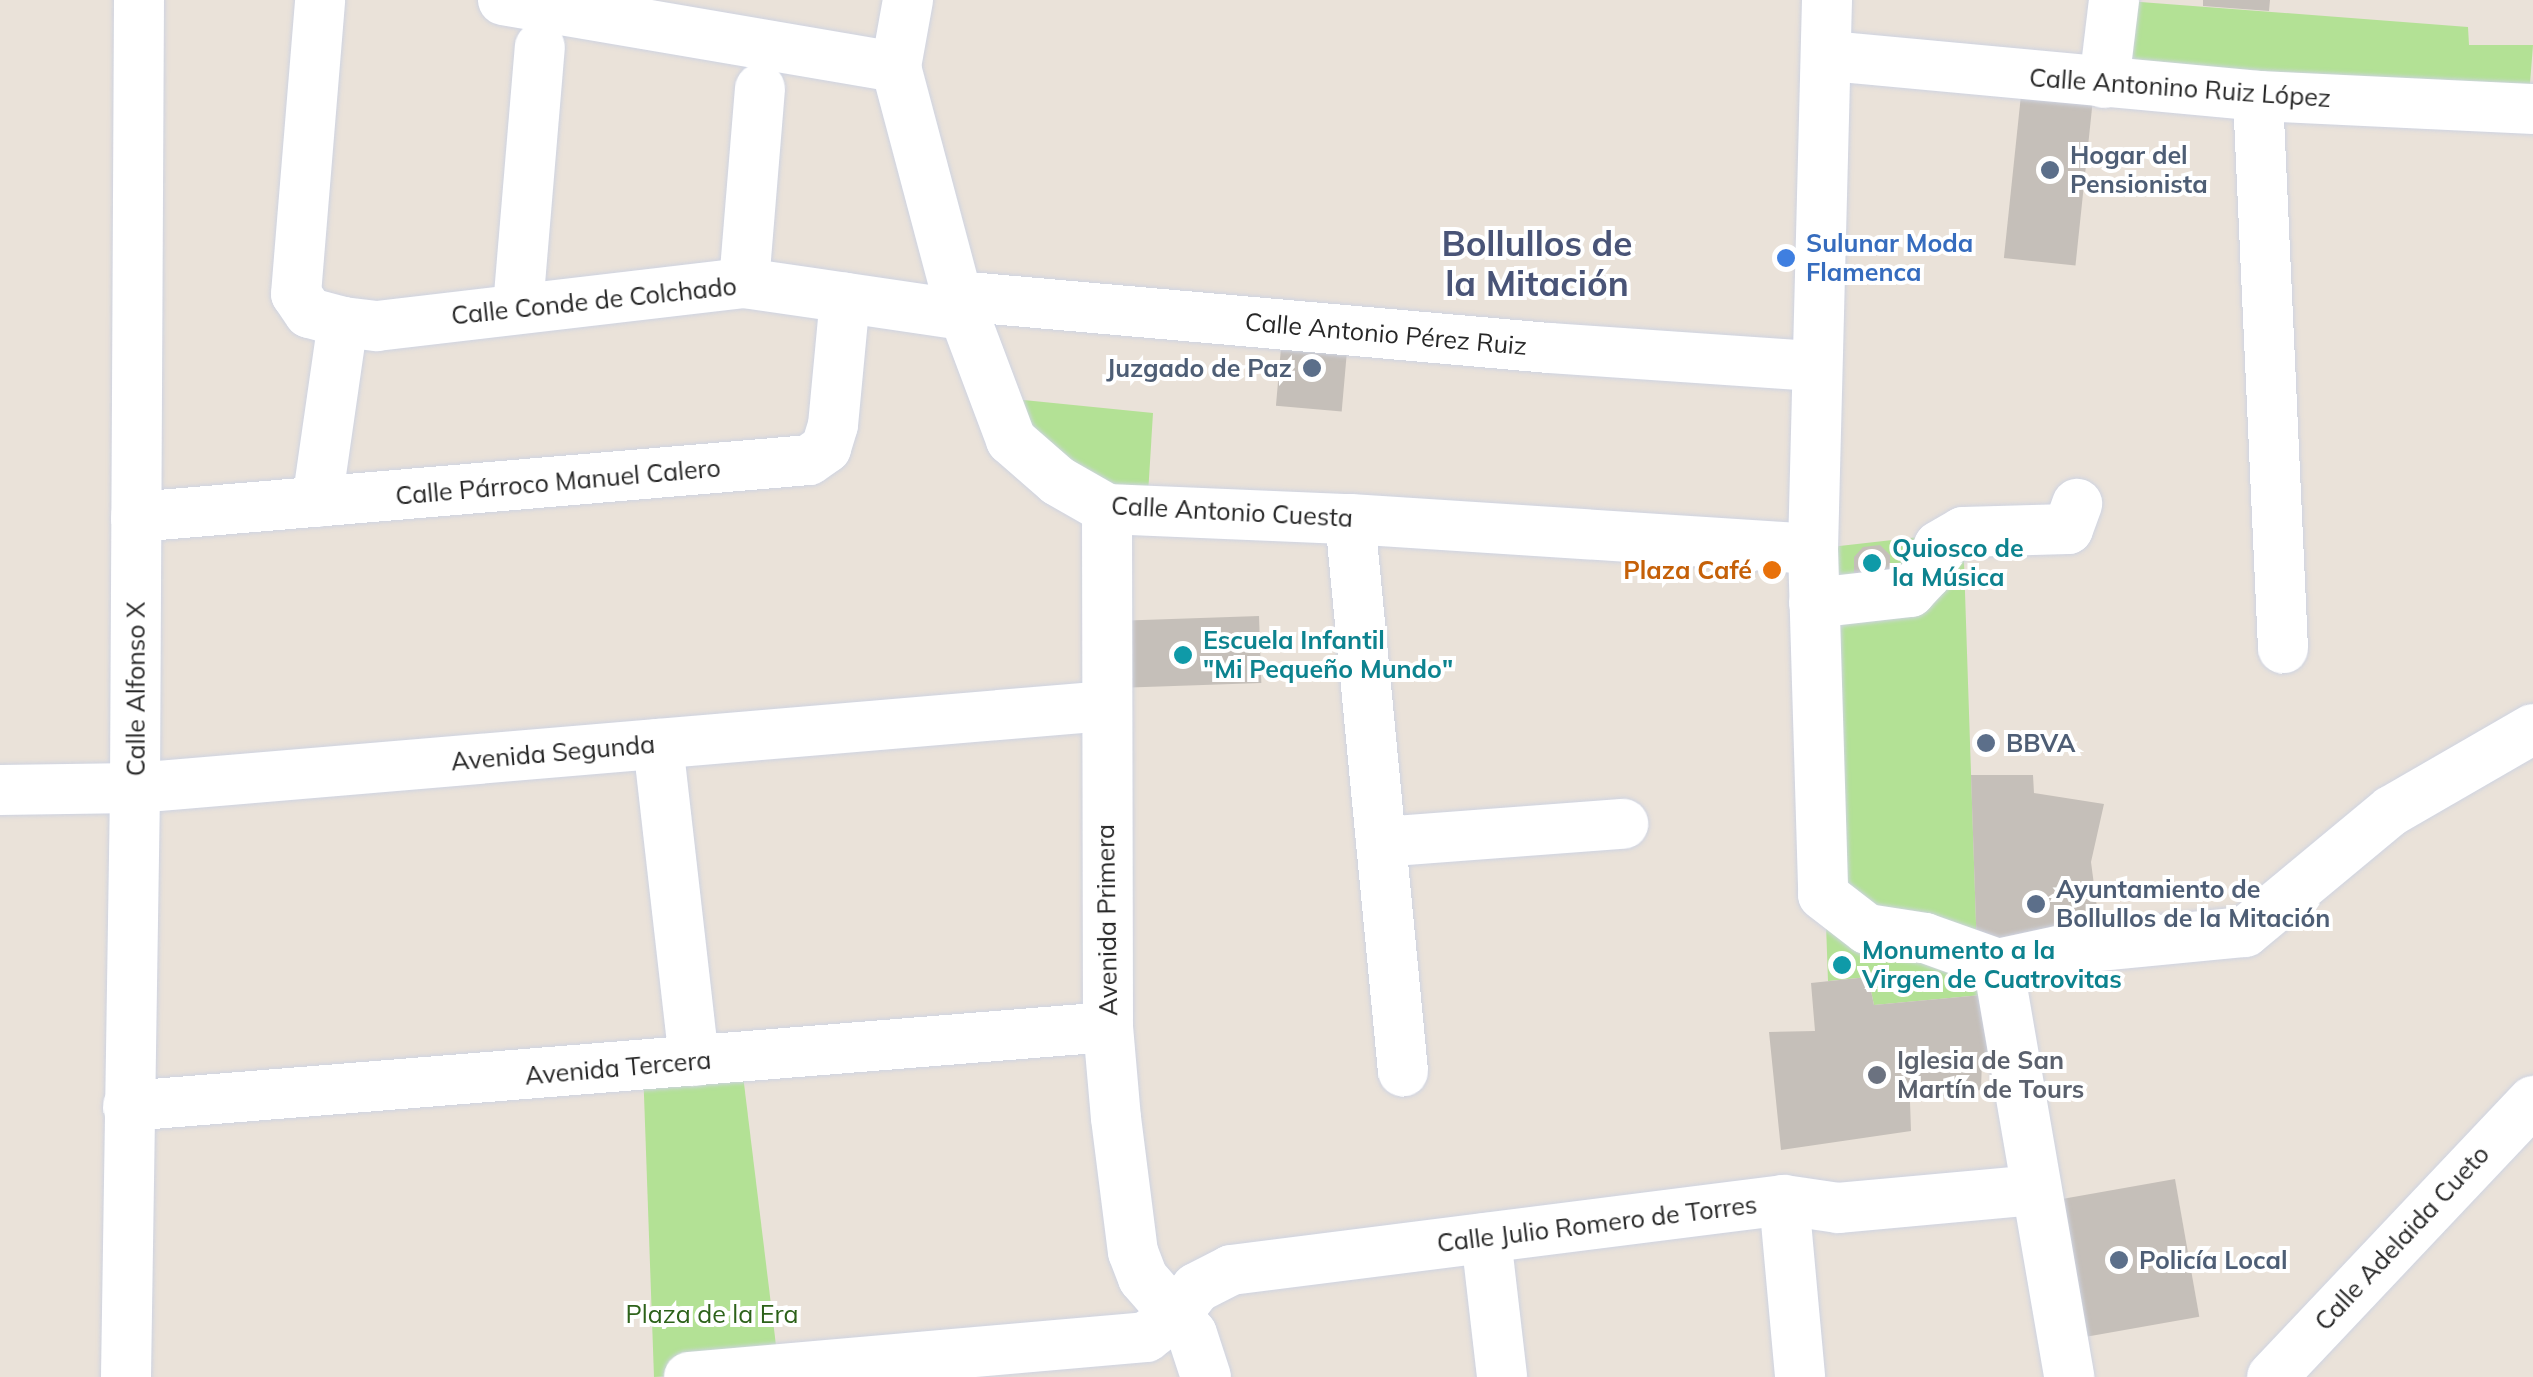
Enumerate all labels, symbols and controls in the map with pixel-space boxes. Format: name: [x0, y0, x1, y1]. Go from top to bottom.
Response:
street label: Calle Antonino Ruiz López: [2028, 62, 2332, 114]
place label: Hogar del Pensionista: [2070, 141, 2208, 200]
marker: Hogar del Pensionista: [2039, 159, 2061, 181]
district label: Bollullos de la Mitación: [1442, 222, 1632, 304]
place label: Sulunar Moda Flamenca: [1806, 229, 1973, 288]
marker: Sulunar Moda Flamenca: [1775, 247, 1797, 269]
street label: Calle Conde de Colchado: [450, 271, 738, 331]
street label: Calle Antonio Pérez Ruiz: [1244, 307, 1528, 361]
place label: Juzgado de Paz: [1106, 353, 1292, 383]
marker: Juzgado de Paz: [1301, 357, 1323, 379]
street label: Calle Párroco Manuel Calero: [394, 453, 722, 511]
street label: Calle Antonio Cuesta: [1110, 491, 1354, 533]
place label: Quiosco de la Música: [1892, 534, 2024, 593]
marker: Quiosco de la Música: [1861, 552, 1883, 574]
place label: Plaza Café: [1623, 555, 1752, 585]
marker: Plaza Café: [1761, 559, 1783, 581]
street label: Calle Alfonso X: [121, 602, 151, 776]
place label: Escuela Infantil "Mi Pequeño Mundo": [1203, 626, 1453, 685]
marker: Escuela Infantil "Mi Pequeño Mundo": [1172, 644, 1194, 666]
place label: BBVA: [2006, 728, 2076, 758]
street label: Avenida Segunda: [450, 729, 656, 777]
marker: BBVA: [1975, 732, 1997, 754]
street label: Avenida Primera: [1090, 824, 1124, 1016]
place label: Ayuntamiento de Bollullos de la Mitación: [2056, 875, 2330, 934]
marker: Ayuntamiento de Bollullos de la Mitación: [2025, 893, 2047, 915]
place label: Monumento a la Virgen de Cuatrovitas: [1862, 936, 2122, 995]
marker: Monumento a la Virgen de Cuatrovitas: [1831, 954, 1853, 976]
street label: Avenida Tercera: [524, 1045, 712, 1091]
place label: Iglesia de San Martín de Tours: [1897, 1046, 2084, 1105]
marker: Iglesia de San Martín de Tours: [1866, 1064, 1888, 1086]
street label: Calle Adelaida Cueto: [2309, 1139, 2495, 1337]
street label: Calle Julio Romero de Torres: [1435, 1189, 1759, 1259]
place label: Policía Local: [2139, 1245, 2288, 1275]
marker: Policía Local: [2108, 1249, 2130, 1271]
park label: Plaza de la Era: [626, 1299, 798, 1329]

